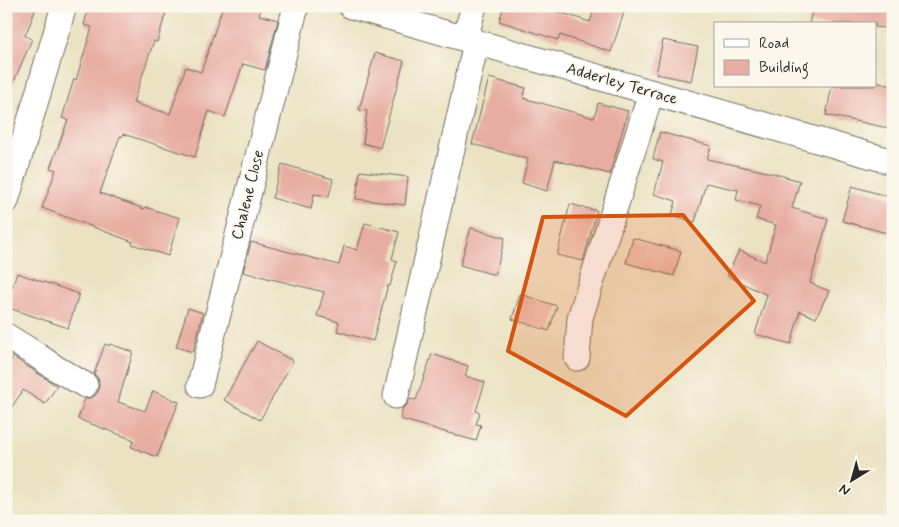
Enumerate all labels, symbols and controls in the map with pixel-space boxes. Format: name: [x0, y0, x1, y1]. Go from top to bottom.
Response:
legend: [714, 22, 876, 88]
text: Road: [759, 34, 789, 54]
street label: Adderley Terrace: [564, 58, 681, 110]
text: Building: [759, 58, 809, 79]
street label: Chalene Close: [227, 148, 269, 242]
north arrow: [826, 454, 876, 504]
text: N: [836, 480, 854, 500]

